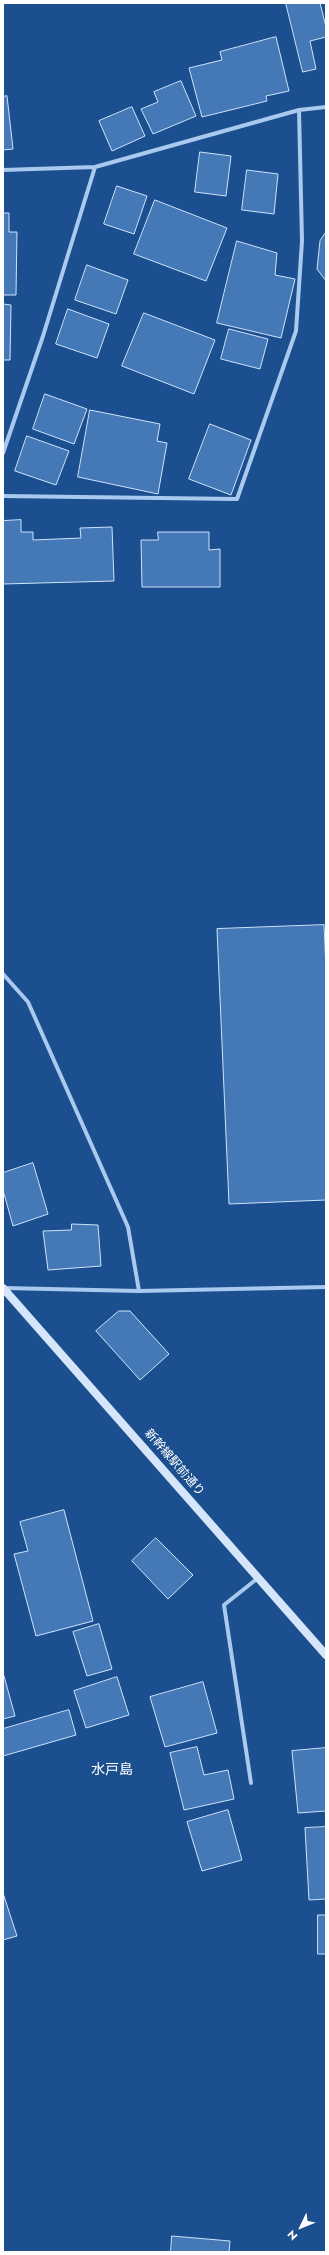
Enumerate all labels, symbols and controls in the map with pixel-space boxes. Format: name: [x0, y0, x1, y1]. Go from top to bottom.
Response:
street label: 新幹線駅前通り: [141, 1427, 207, 1499]
district label: 水戸島: [91, 1763, 133, 1779]
north arrow: [281, 2207, 321, 2247]
text: N: [283, 2227, 301, 2244]

